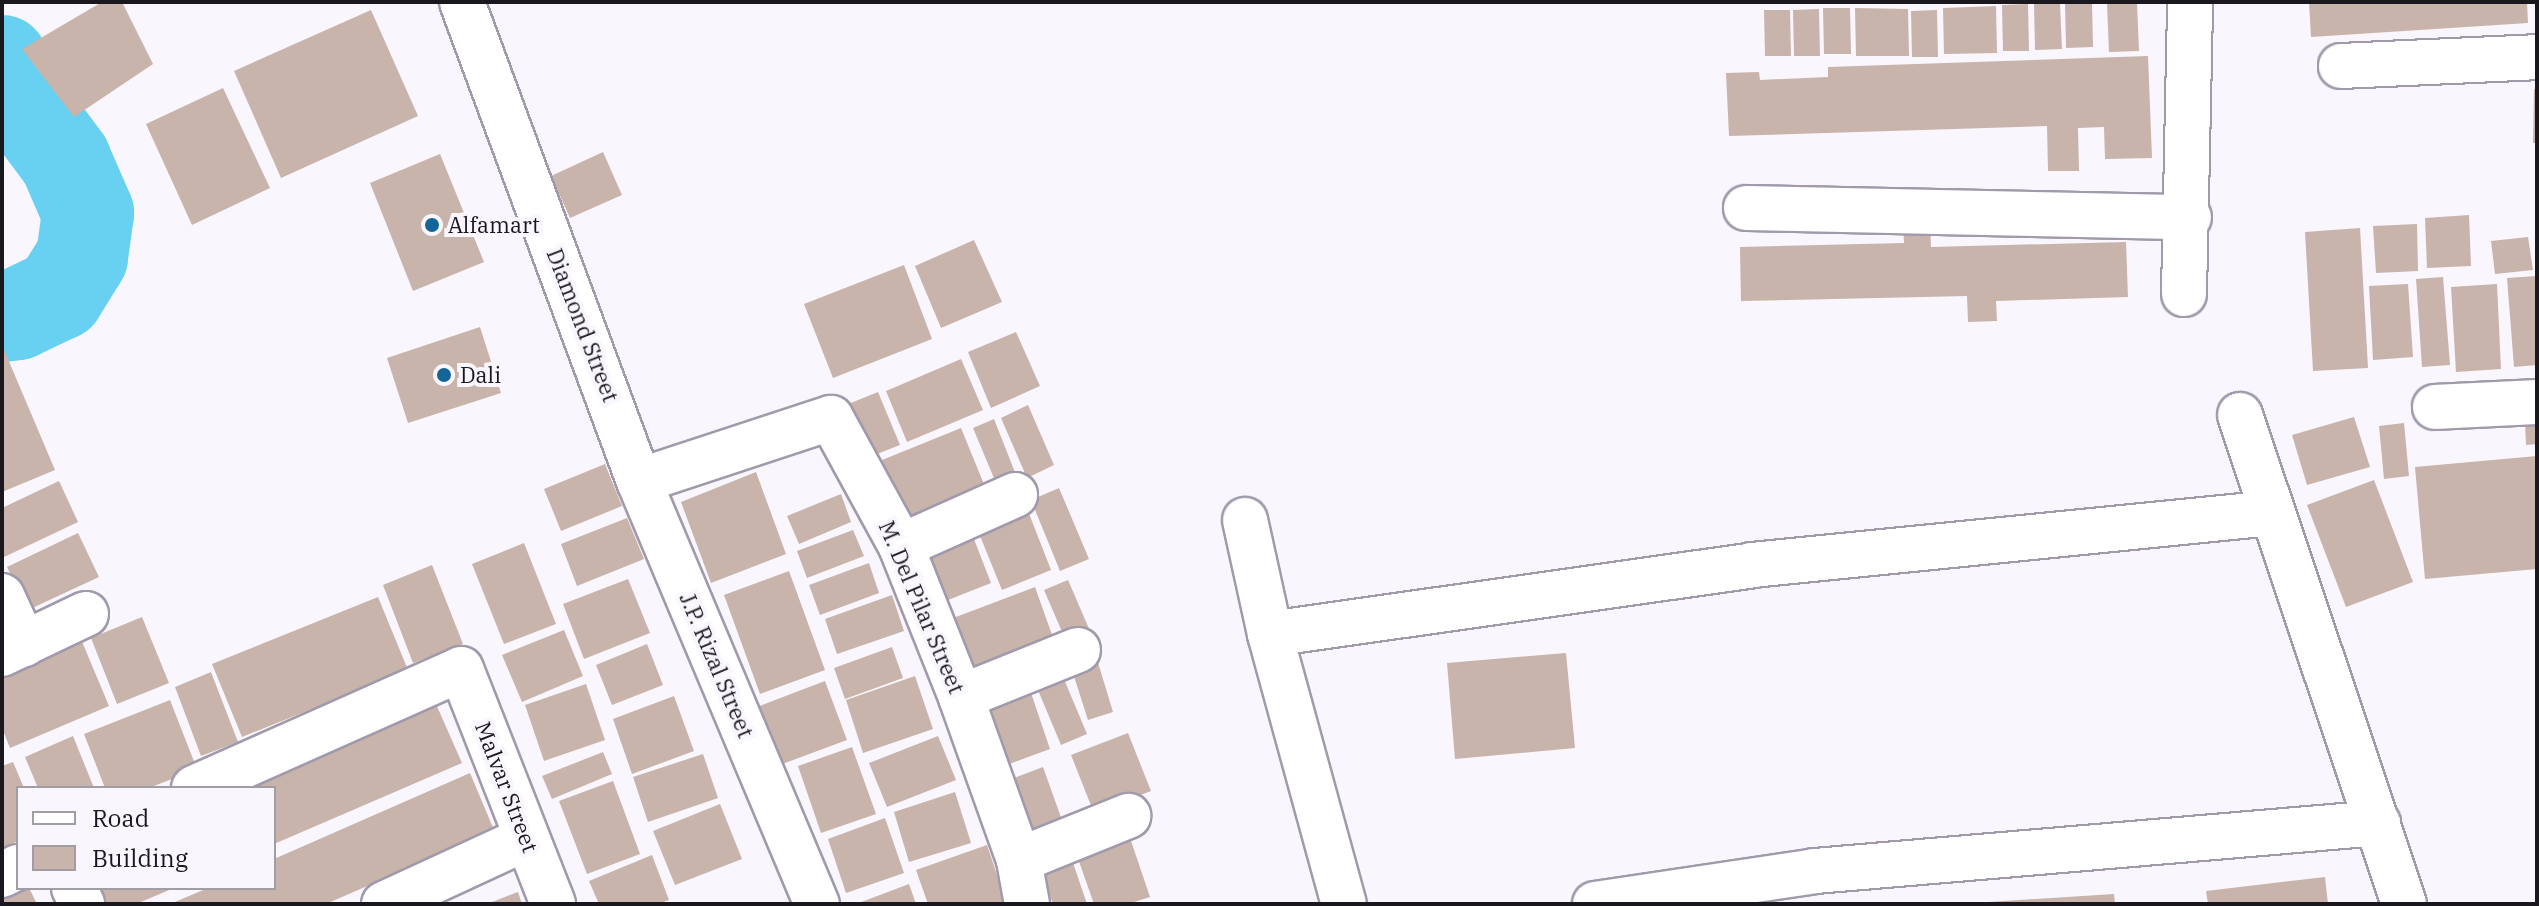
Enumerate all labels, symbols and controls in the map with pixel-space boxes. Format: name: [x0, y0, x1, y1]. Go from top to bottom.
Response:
place label: Alfamart: [448, 212, 540, 238]
marker: Alfamart: [423, 216, 441, 234]
street label: Diamond Street: [542, 245, 624, 405]
place label: Dali: [460, 362, 501, 388]
marker: Dali: [435, 366, 453, 384]
street label: M. Del Pilar Street: [874, 517, 970, 697]
street label: J.P. Rizal Street: [675, 588, 759, 742]
street label: Malvar Street: [470, 718, 544, 856]
legend: [16, 786, 276, 890]
text: Road: [92, 802, 149, 834]
text: Building: [92, 842, 188, 874]

